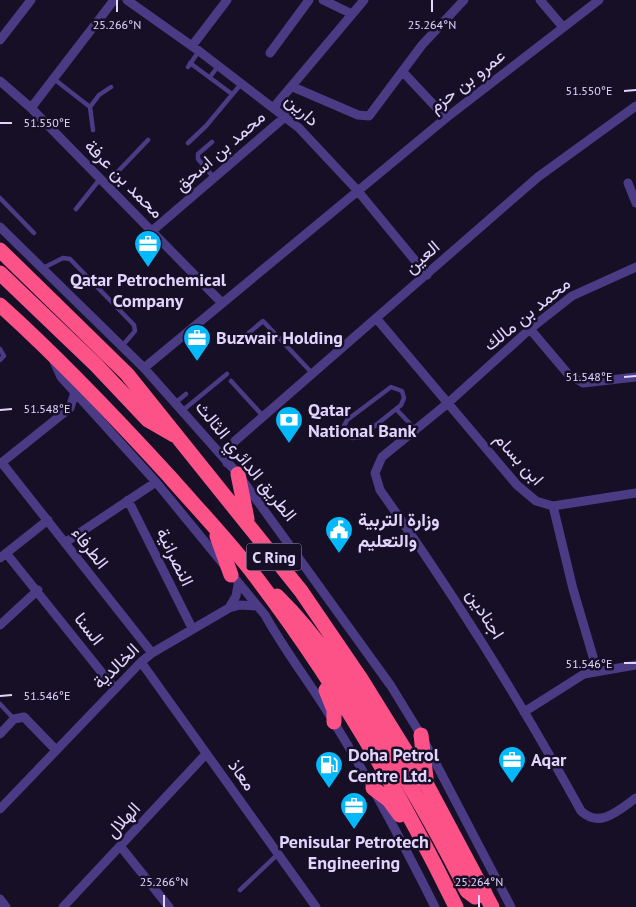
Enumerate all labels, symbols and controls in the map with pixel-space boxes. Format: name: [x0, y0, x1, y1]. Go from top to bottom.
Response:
text: 25.266°N: [93, 17, 141, 32]
text: 25.264°N: [408, 17, 456, 32]
street label: عمرو بن حزم: [424, 44, 510, 118]
text: 51.550°E: [566, 83, 612, 98]
street label: دارين: [280, 88, 324, 131]
street label: محمد بن اسحق: [170, 105, 270, 196]
text: 51.550°E: [24, 115, 70, 130]
street label: محمد بن عرفة: [80, 134, 169, 223]
office icon: Qatar Petrochemical Company: [133, 229, 163, 268]
street label: العين: [399, 235, 444, 278]
place label: Qatar Petrochemical Company: [70, 268, 227, 312]
street label: محمد بن مالك: [478, 271, 575, 356]
office icon: Buzwair Holding: [182, 323, 212, 362]
place label: Buzwair Holding: [216, 326, 343, 349]
text: 51.548°E: [566, 369, 612, 384]
street label: الطريق الدائري الثالث: [188, 396, 302, 528]
place label: Qatar National Bank: [308, 398, 417, 442]
text: 51.548°E: [24, 401, 70, 416]
bank icon: Qatar National Bank: [274, 405, 304, 444]
street label: ابن بسام: [489, 427, 549, 491]
place label: وزارة التربية والتعليم: [358, 508, 440, 553]
public building icon: وزارة التربية والتعليم: [324, 515, 354, 554]
street label: الطرفاء: [67, 522, 114, 573]
street label: النصرانية: [152, 524, 199, 590]
road number: C Ring: [246, 544, 302, 570]
street label: اجنادين: [461, 584, 510, 643]
street label: السنا: [69, 608, 109, 650]
street label: الخالدية: [88, 638, 144, 693]
text: 51.546°E: [566, 656, 612, 671]
text: 51.546°E: [24, 688, 70, 703]
place label: Doha Petrol Centre Ltd.: [348, 743, 440, 787]
office icon: Aqar: [497, 745, 527, 784]
place label: Aqar: [531, 748, 567, 771]
fuel station icon: Doha Petrol Centre Ltd.: [314, 750, 344, 789]
street label: معاذ: [223, 755, 261, 795]
office icon: Penisular Petrotech Engineering: [339, 791, 369, 830]
street label: الهلال: [100, 797, 145, 842]
place label: Penisular Petrotech Engineering: [279, 830, 429, 874]
text: 25.266°N: [140, 874, 188, 889]
text: 25.264°N: [455, 874, 503, 889]

